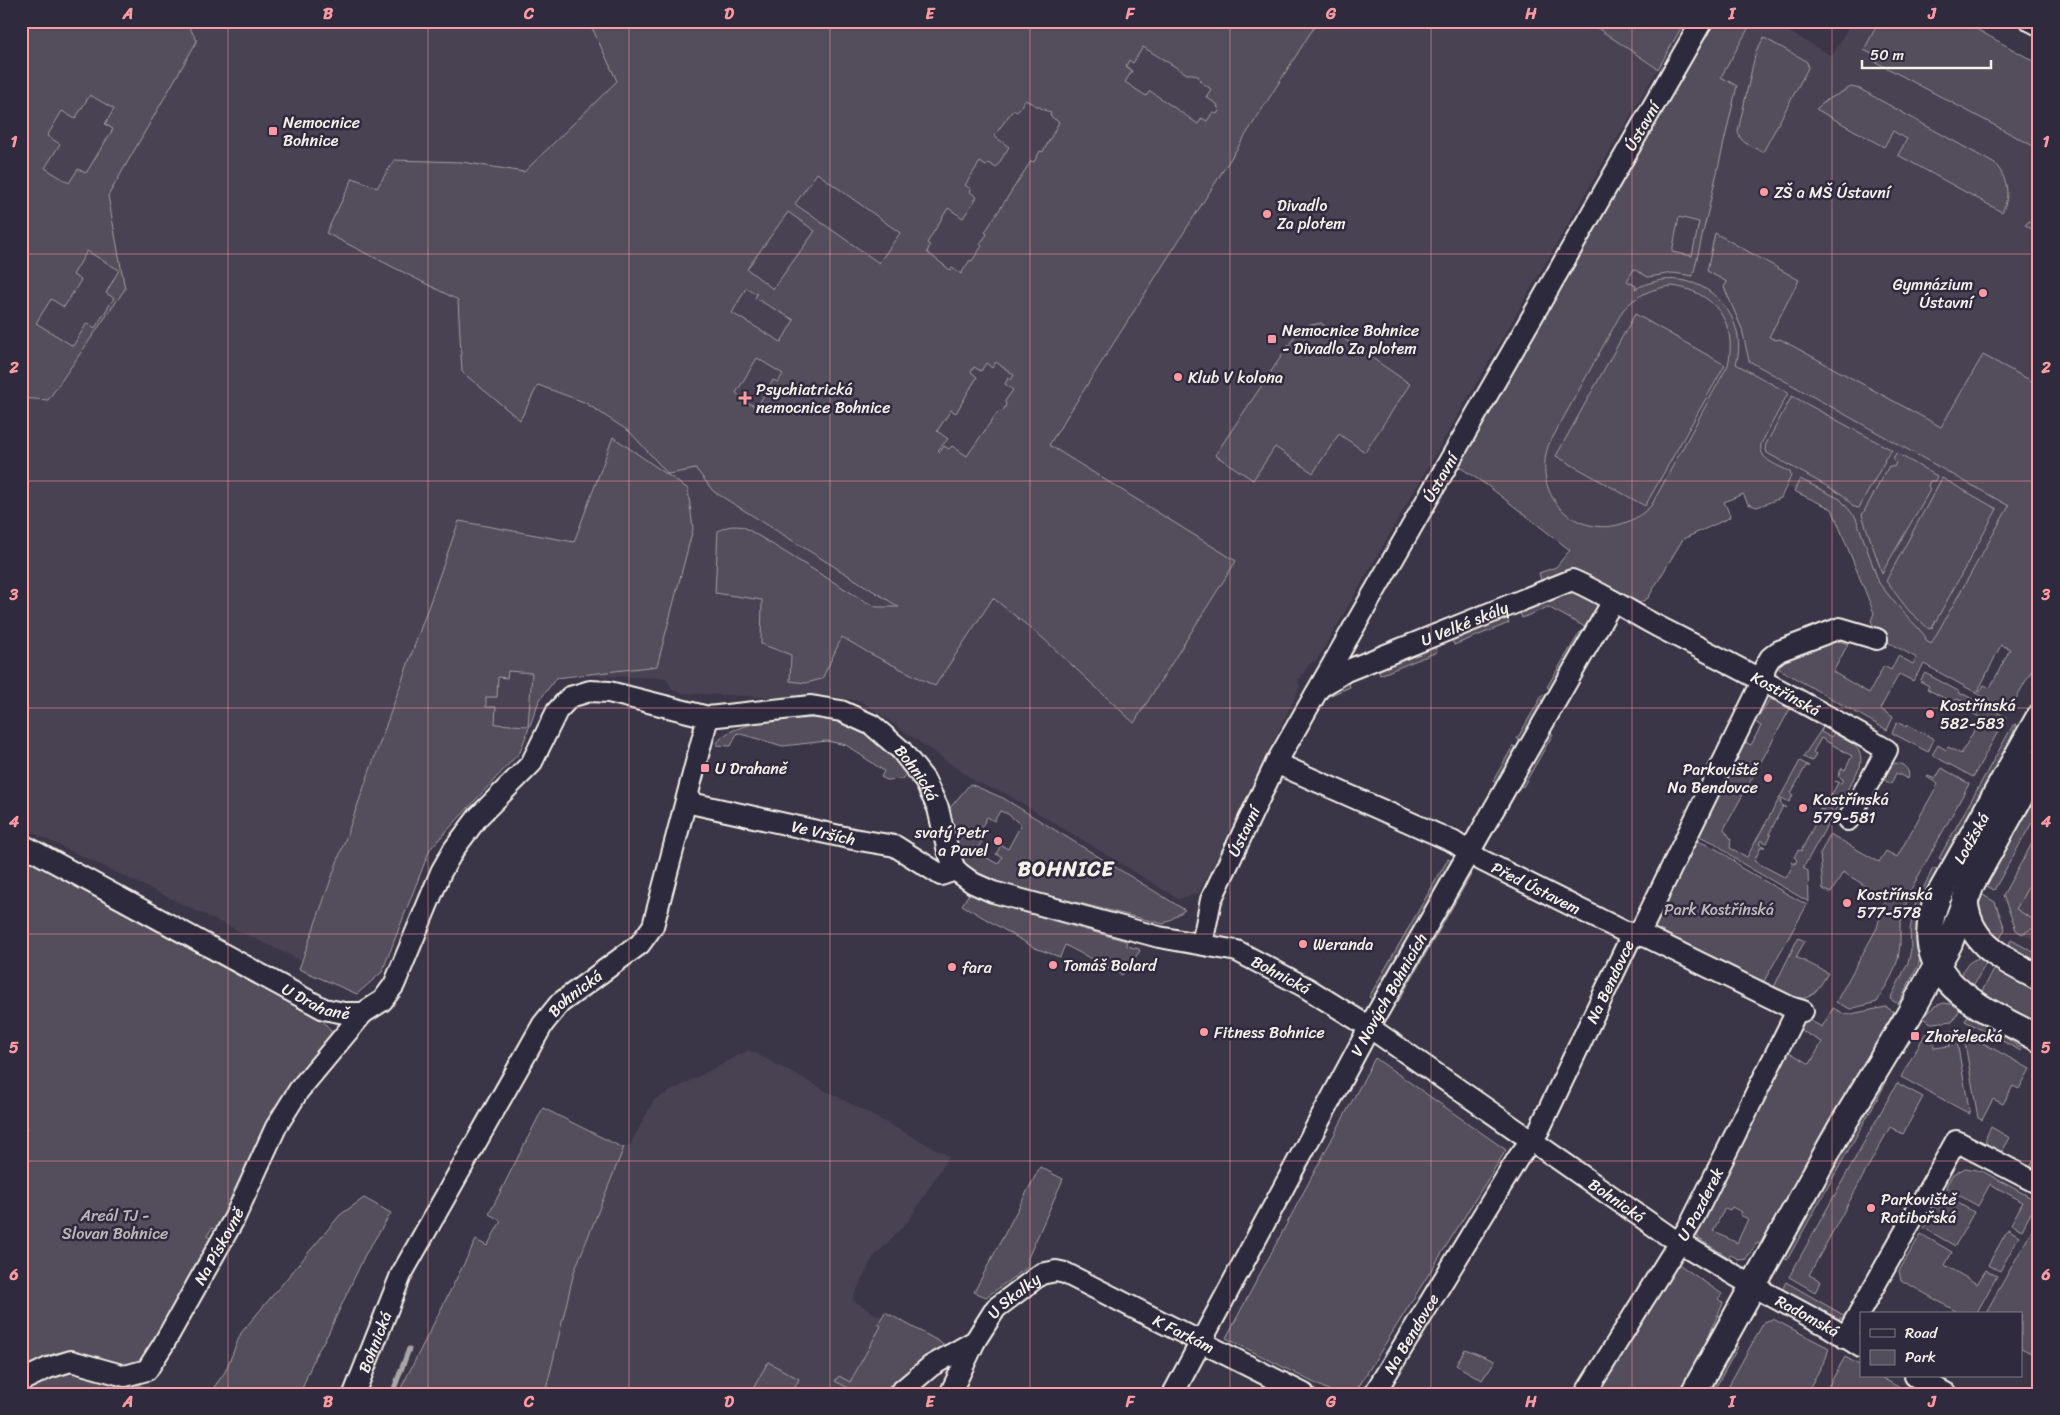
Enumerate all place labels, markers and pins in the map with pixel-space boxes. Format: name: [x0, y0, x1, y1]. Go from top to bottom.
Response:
place label: Nemocnice Bohnice: [283, 108, 360, 155]
marker: Nemocnice Bohnice: [267, 125, 279, 137]
place label: ZŠ a MŠ Ústavní: [1774, 178, 1893, 207]
marker: ZŠ a MŠ Ústavní: [1758, 186, 1770, 198]
place label: Divadlo Za plotem: [1277, 191, 1345, 238]
marker: Divadlo Za plotem: [1261, 208, 1273, 220]
place label: Gymnázium Ústavní: [1893, 270, 1976, 317]
marker: Gymnázium Ústavní: [1977, 287, 1989, 299]
place label: Nemocnice Bohnice - Divadlo Za plotem: [1282, 316, 1419, 363]
marker: Nemocnice Bohnice - Divadlo Za plotem: [1266, 333, 1278, 345]
place label: Klub V kolona: [1188, 363, 1283, 392]
marker: Klub V kolona: [1172, 371, 1184, 383]
place label: Psychiatrická nemocnice Bohnice: [756, 375, 891, 422]
marker: Psychiatrická nemocnice Bohnice: [738, 391, 752, 405]
place label: Kostřínská 582-583: [1940, 691, 2016, 738]
marker: Kostřínská 582-583: [1924, 708, 1936, 720]
place label: U Drahaně: [715, 754, 789, 783]
place label: Parkoviště Na Bendovce: [1668, 755, 1760, 802]
marker: U Drahaně: [699, 762, 711, 774]
marker: Parkoviště Na Bendovce: [1762, 772, 1774, 784]
place label: Kostřínská 579-581: [1813, 785, 1889, 832]
marker: Kostřínská 579-581: [1797, 802, 1809, 814]
place label: svatý Petr a Pavel: [914, 818, 989, 865]
marker: svatý Petr a Pavel: [992, 835, 1004, 847]
place label: Kostřínská 577-578: [1857, 880, 1933, 927]
marker: Kostřínská 577-578: [1841, 897, 1853, 909]
place label: Weranda: [1313, 930, 1373, 959]
marker: Weranda: [1297, 938, 1309, 950]
place label: Tomáš Bolard: [1063, 951, 1158, 980]
place label: fara: [962, 953, 993, 982]
marker: Tomáš Bolard: [1047, 959, 1059, 971]
marker: fara: [946, 961, 958, 973]
place label: Fitness Bohnice: [1214, 1018, 1325, 1047]
place label: Zhořelecká: [1925, 1022, 2003, 1051]
marker: Fitness Bohnice: [1198, 1026, 1210, 1038]
marker: Zhořelecká: [1909, 1030, 1921, 1042]
place label: Parkoviště Ratibořská: [1881, 1185, 1958, 1232]
marker: Parkoviště Ratibořská: [1865, 1202, 1877, 1214]

